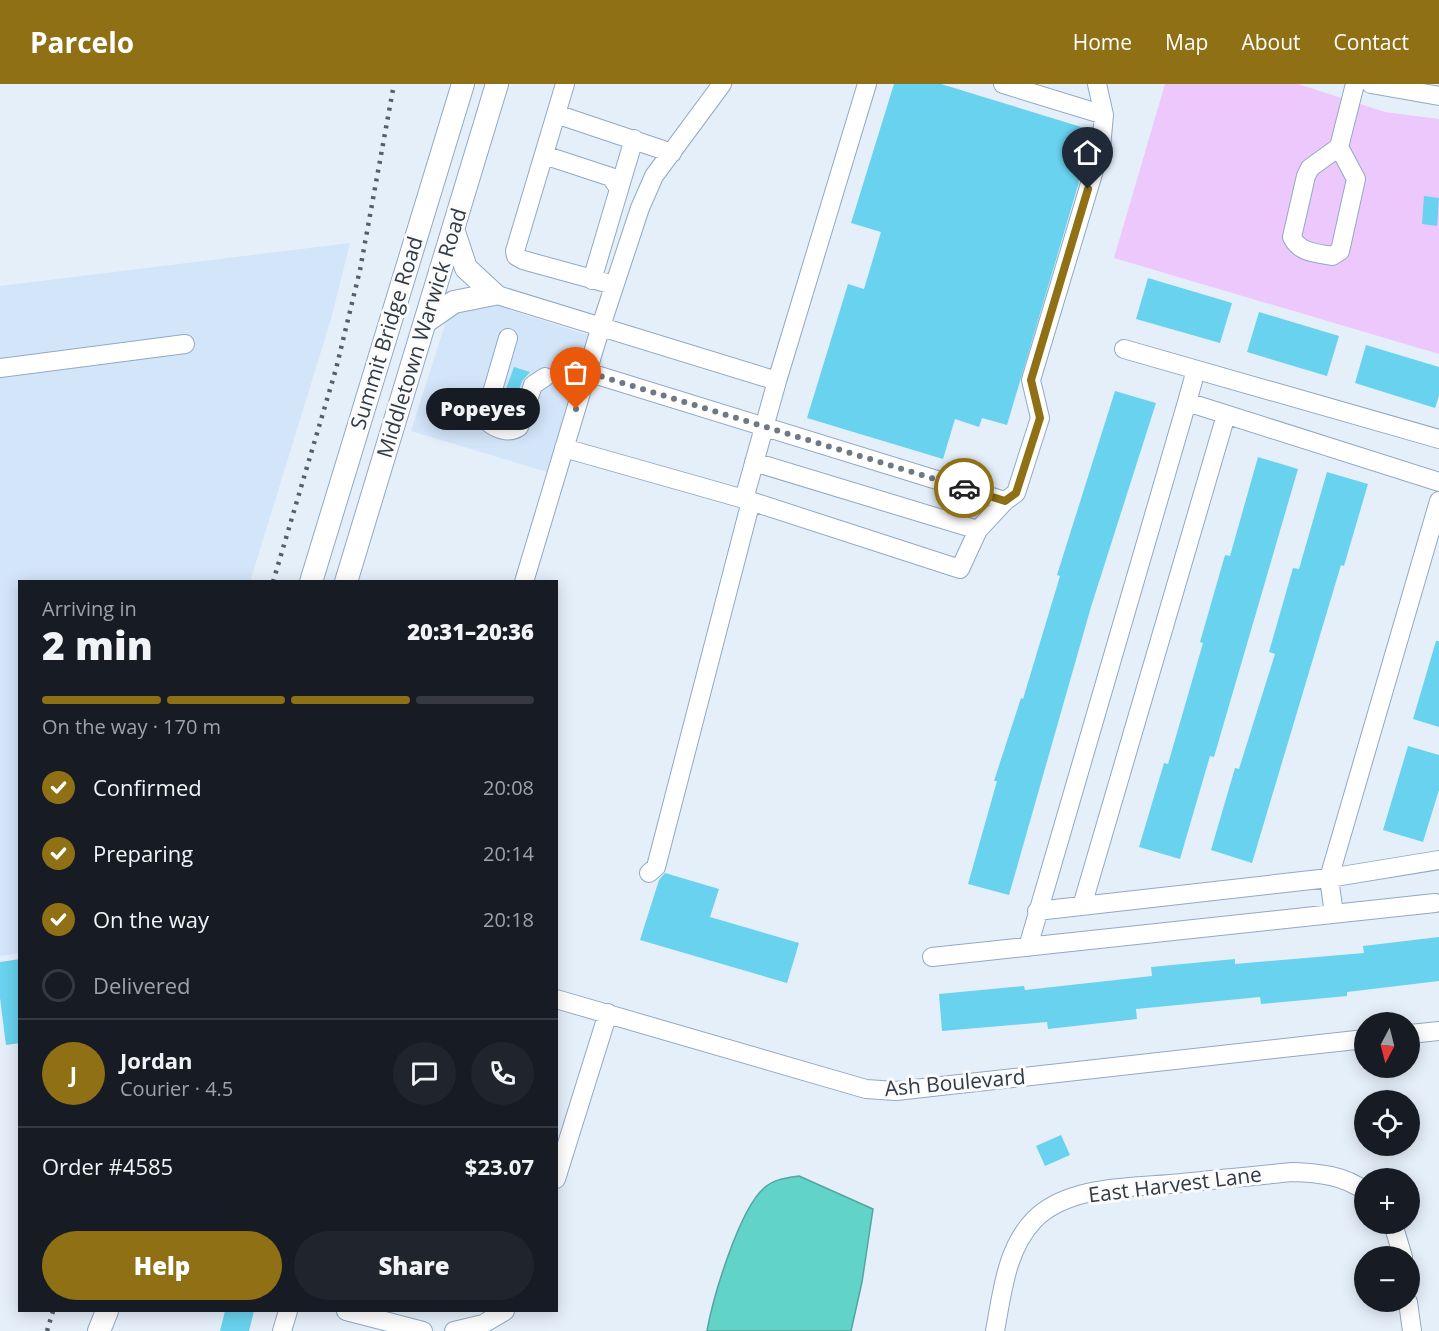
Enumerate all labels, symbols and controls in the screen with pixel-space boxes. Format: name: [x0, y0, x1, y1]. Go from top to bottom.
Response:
text: Parcelo: [30, 23, 134, 61]
text: Home: [1073, 28, 1132, 56]
text: Map: [1165, 28, 1208, 56]
text: About: [1241, 28, 1301, 56]
text: Contact: [1334, 28, 1409, 56]
pin: [1062, 127, 1113, 189]
icon: home: [1071, 136, 1104, 169]
street label: Middletown Warwick Road: [370, 204, 472, 461]
street label: Summit Bridge Road: [343, 233, 429, 433]
pin: [550, 347, 601, 409]
icon: bag: [559, 356, 592, 389]
callout: Popeyes: [426, 388, 540, 430]
text: Popeyes: [440, 395, 526, 422]
courier: [934, 458, 994, 518]
icon: car: [948, 472, 981, 505]
text: Arriving in: [42, 595, 137, 622]
text: 20:31–20:36: [407, 616, 534, 646]
text: 2 min: [42, 618, 153, 671]
text: On the way · 170 m: [42, 713, 221, 740]
icon: check: [42, 771, 75, 804]
text: Confirmed: [93, 772, 202, 802]
text: 20:08: [483, 774, 534, 801]
icon: check: [42, 837, 75, 870]
text: Preparing: [93, 838, 193, 868]
text: 20:14: [483, 840, 534, 867]
icon: check: [42, 903, 75, 936]
text: On the way: [93, 904, 209, 934]
text: 20:18: [483, 906, 534, 933]
text: Delivered: [93, 970, 191, 1000]
north arrow: [1354, 1012, 1420, 1078]
map controls: [1354, 1012, 1420, 1312]
button: chat: [393, 1042, 456, 1105]
button: phone: [471, 1042, 534, 1105]
text: Jordan: [120, 1045, 193, 1075]
text: J: [70, 1058, 77, 1088]
street label: Ash Boulevard: [883, 1062, 1027, 1102]
text: Courier · 4.5: [120, 1075, 233, 1102]
button: locate: [1354, 1090, 1420, 1156]
text: Order #4585: [42, 1151, 173, 1181]
text: $23.07: [465, 1151, 534, 1181]
street label: East Harvest Lane: [1087, 1159, 1263, 1209]
button: +: [1354, 1168, 1420, 1234]
button: Help: [42, 1231, 282, 1300]
button: Share: [294, 1231, 534, 1300]
button: −: [1354, 1246, 1420, 1312]

